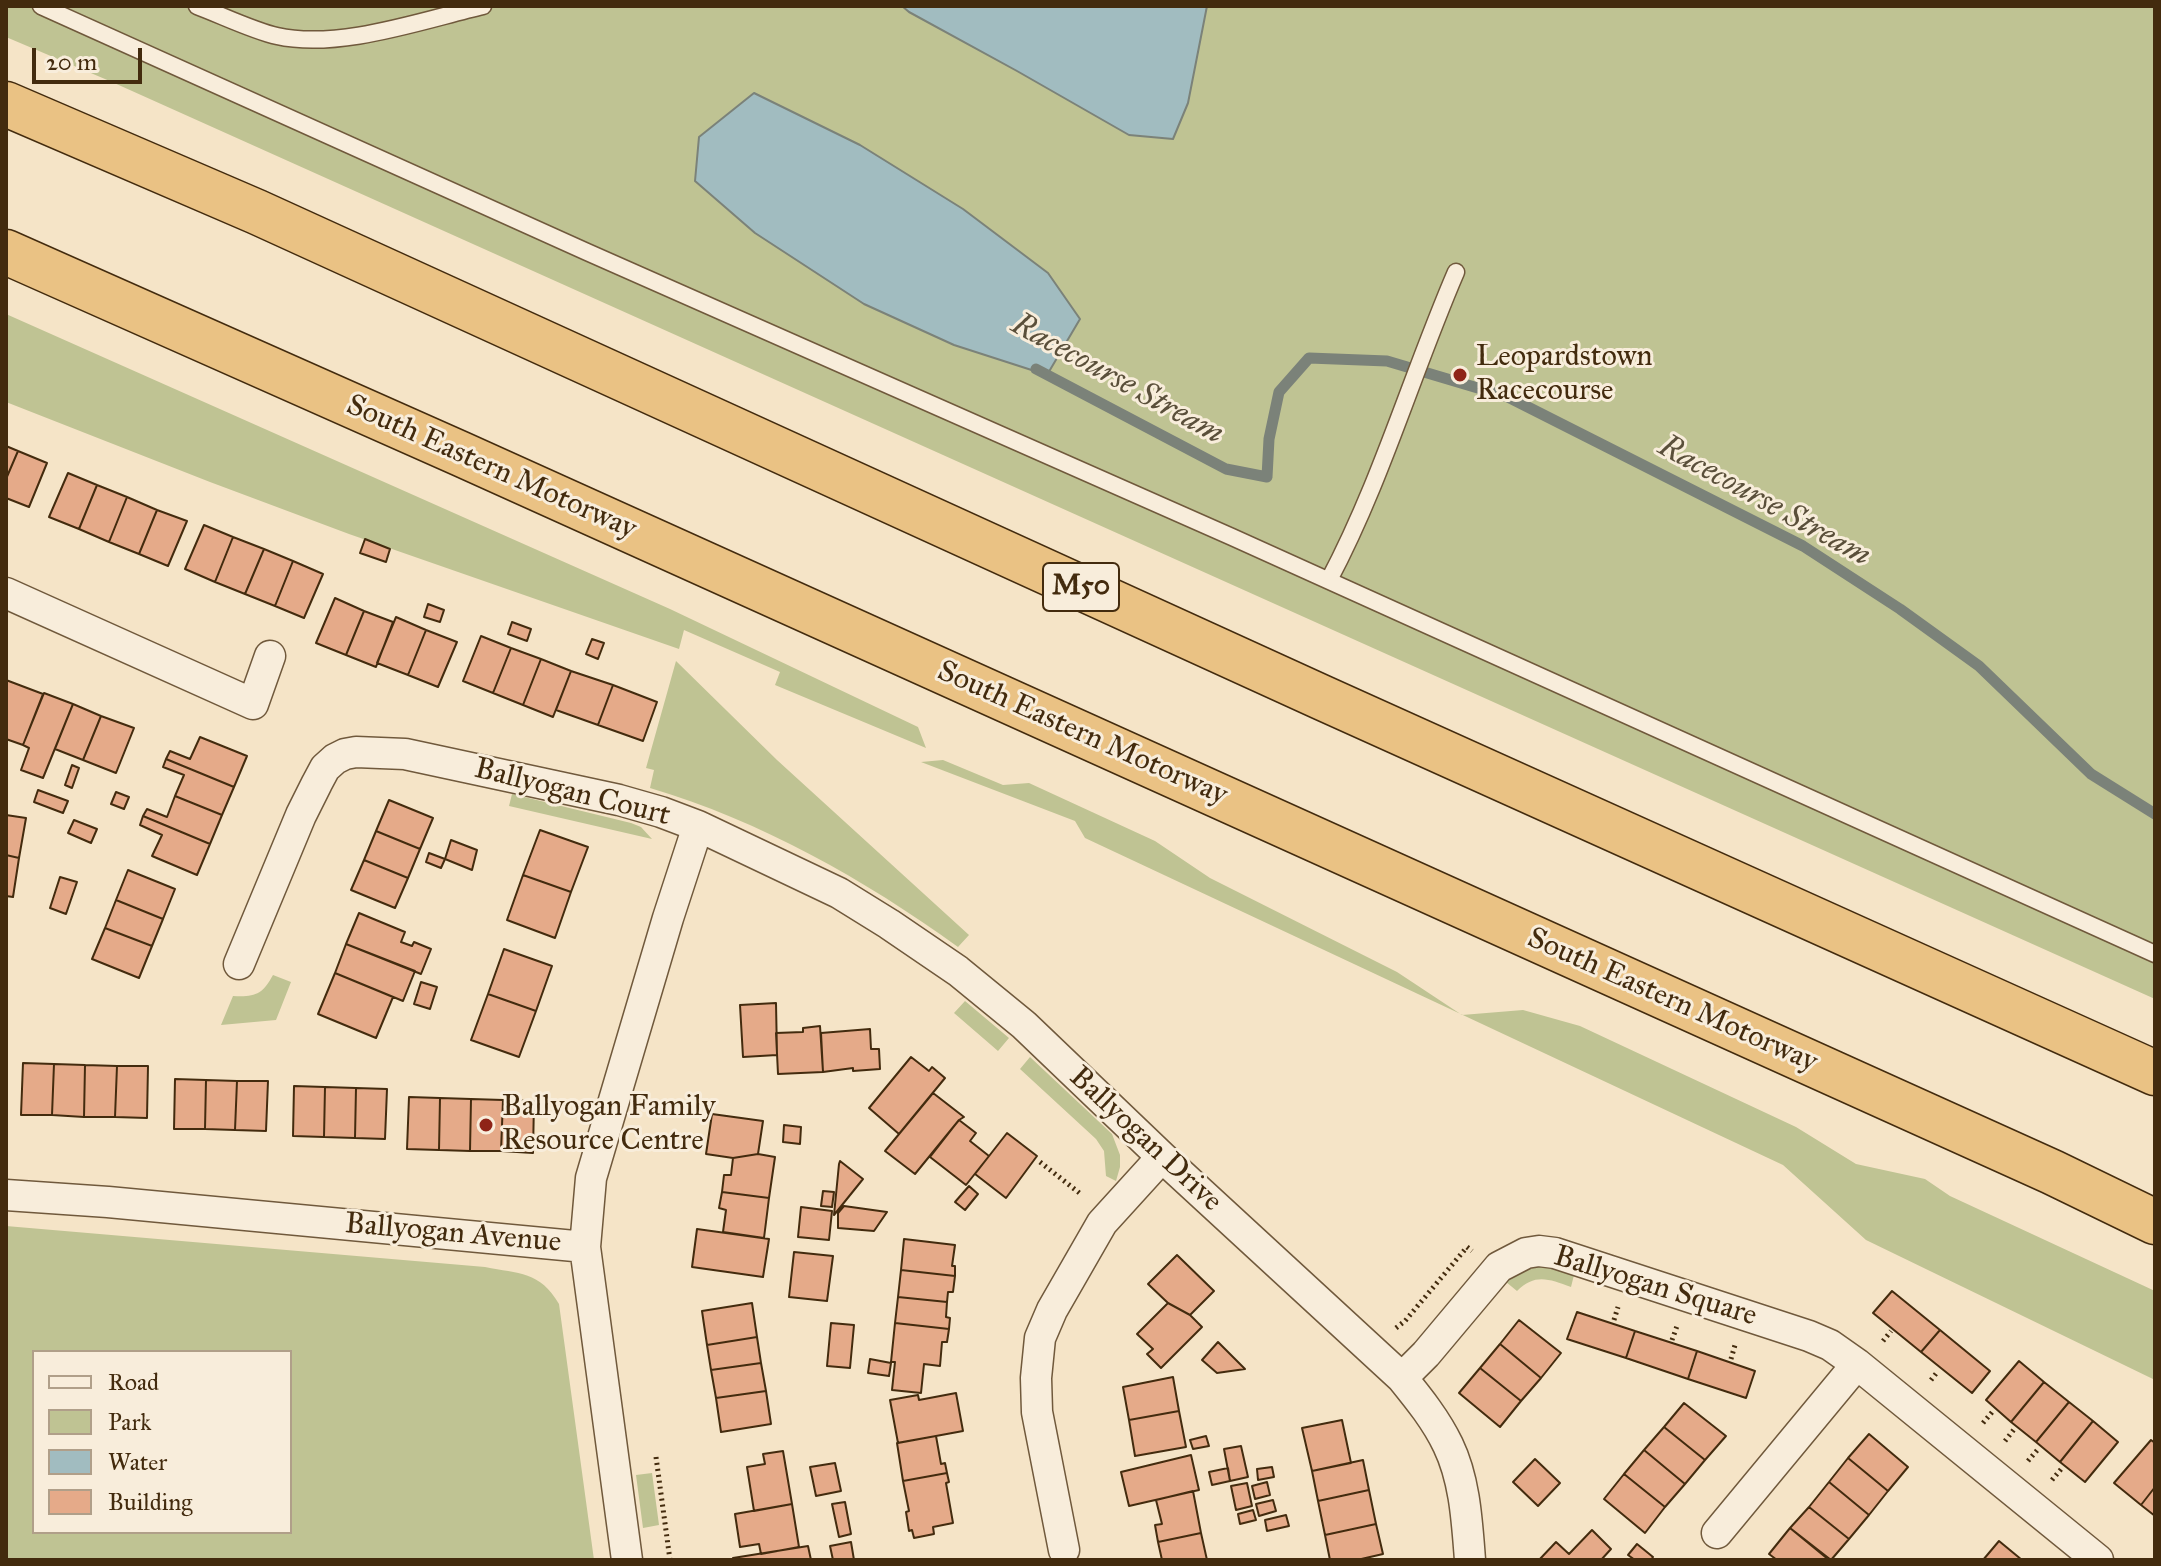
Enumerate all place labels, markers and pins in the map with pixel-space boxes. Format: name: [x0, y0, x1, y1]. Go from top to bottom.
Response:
place label: Leopardstown Racecourse: [1476, 340, 1653, 410]
marker: Leopardstown Racecourse: [1451, 366, 1469, 384]
place label: Ballyogan Family Resource Centre: [502, 1090, 715, 1160]
marker: Ballyogan Family Resource Centre: [477, 1116, 495, 1134]

